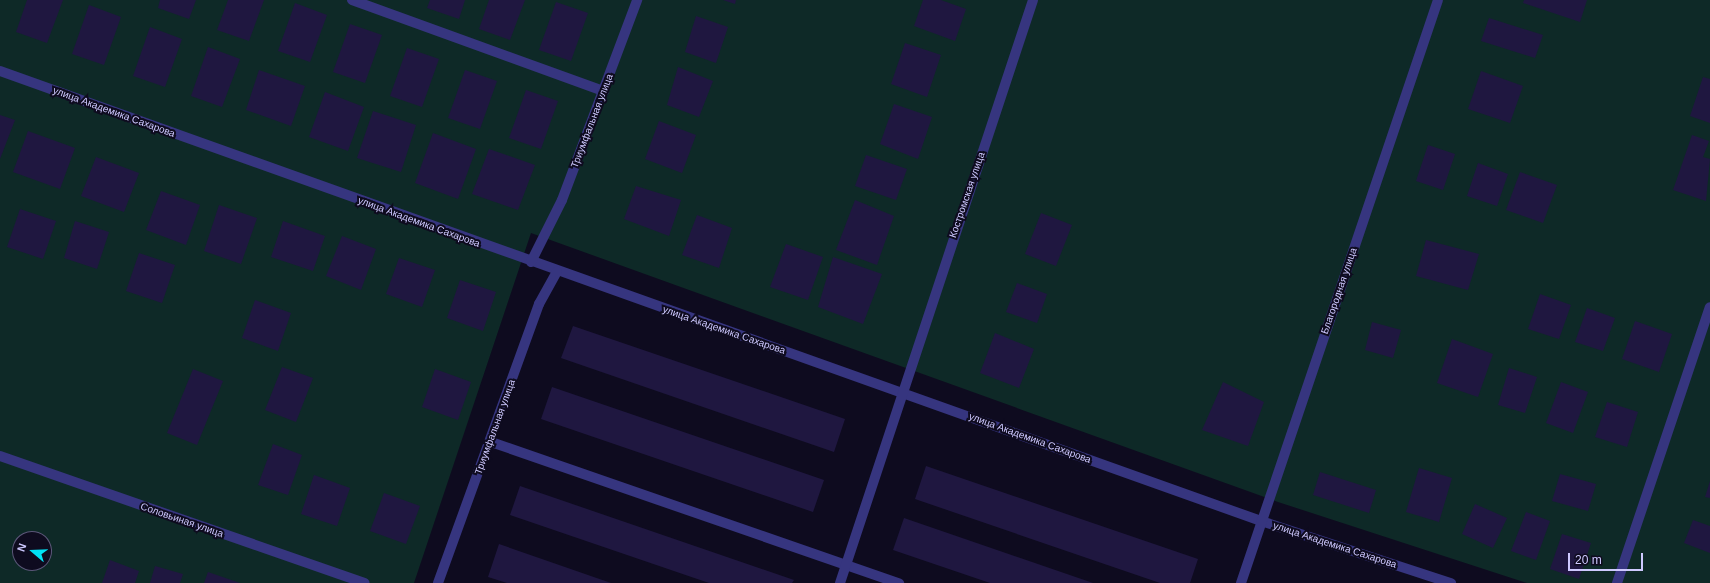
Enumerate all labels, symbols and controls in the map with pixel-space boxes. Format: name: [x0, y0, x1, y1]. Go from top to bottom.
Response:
street label: Триумфальная улица: [568, 72, 616, 170]
street label: улица Академика Сахарова: [51, 84, 177, 140]
street label: Костромская улица: [947, 151, 987, 239]
street label: улица Академика Сахарова: [356, 194, 482, 250]
street label: Благородная улица: [1319, 246, 1359, 336]
street label: улица Академика Сахарова: [661, 303, 787, 357]
street label: Триумфальная улица: [472, 378, 518, 476]
street label: улица Академика Сахарова: [967, 410, 1093, 466]
street label: Соловьиная улица: [139, 500, 225, 540]
street label: улица Академика Сахарова: [1272, 519, 1398, 571]
north arrow: [12, 531, 52, 571]
text: N: [15, 542, 29, 553]
scale bar: [1570, 545, 1645, 571]
text: 20 m: [1575, 553, 1602, 567]

